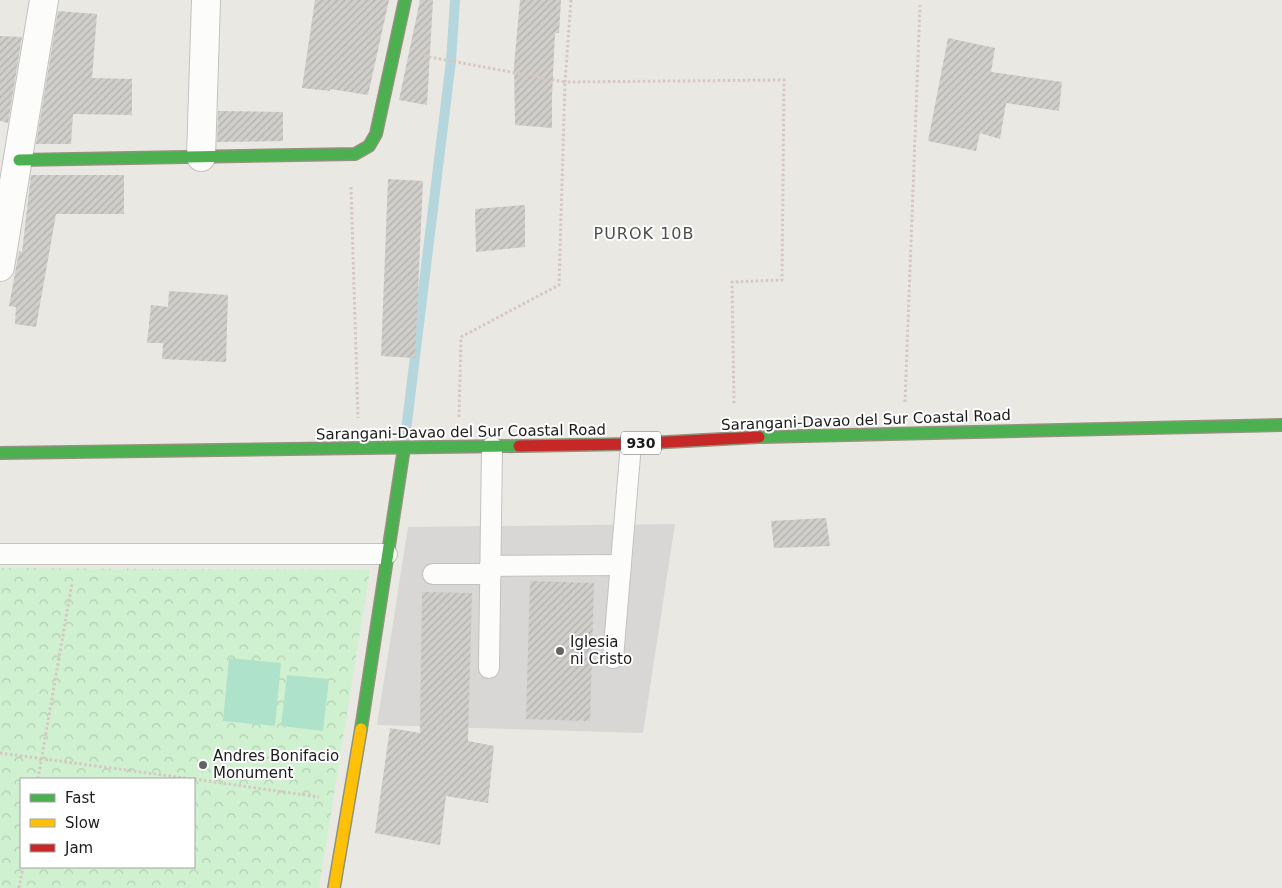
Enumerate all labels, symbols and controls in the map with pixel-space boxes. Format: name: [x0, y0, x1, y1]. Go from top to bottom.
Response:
district label: PUROK 10B: [594, 224, 694, 243]
street label: Sarangani-Davao del Sur Coastal Road: [721, 406, 1011, 434]
street label: Sarangani-Davao del Sur Coastal Road: [316, 420, 606, 444]
road number: 930: [621, 432, 661, 454]
place label: Iglesia ni Cristo: [570, 633, 632, 668]
marker: Iglesia ni Cristo: [554, 645, 566, 657]
place label: Andres Bonifacio Monument: [213, 747, 339, 782]
marker: Andres Bonifacio Monument: [197, 759, 209, 771]
legend: [20, 778, 195, 868]
text: Fast: [65, 789, 95, 807]
text: Slow: [65, 814, 100, 832]
text: Jam: [64, 839, 93, 857]

